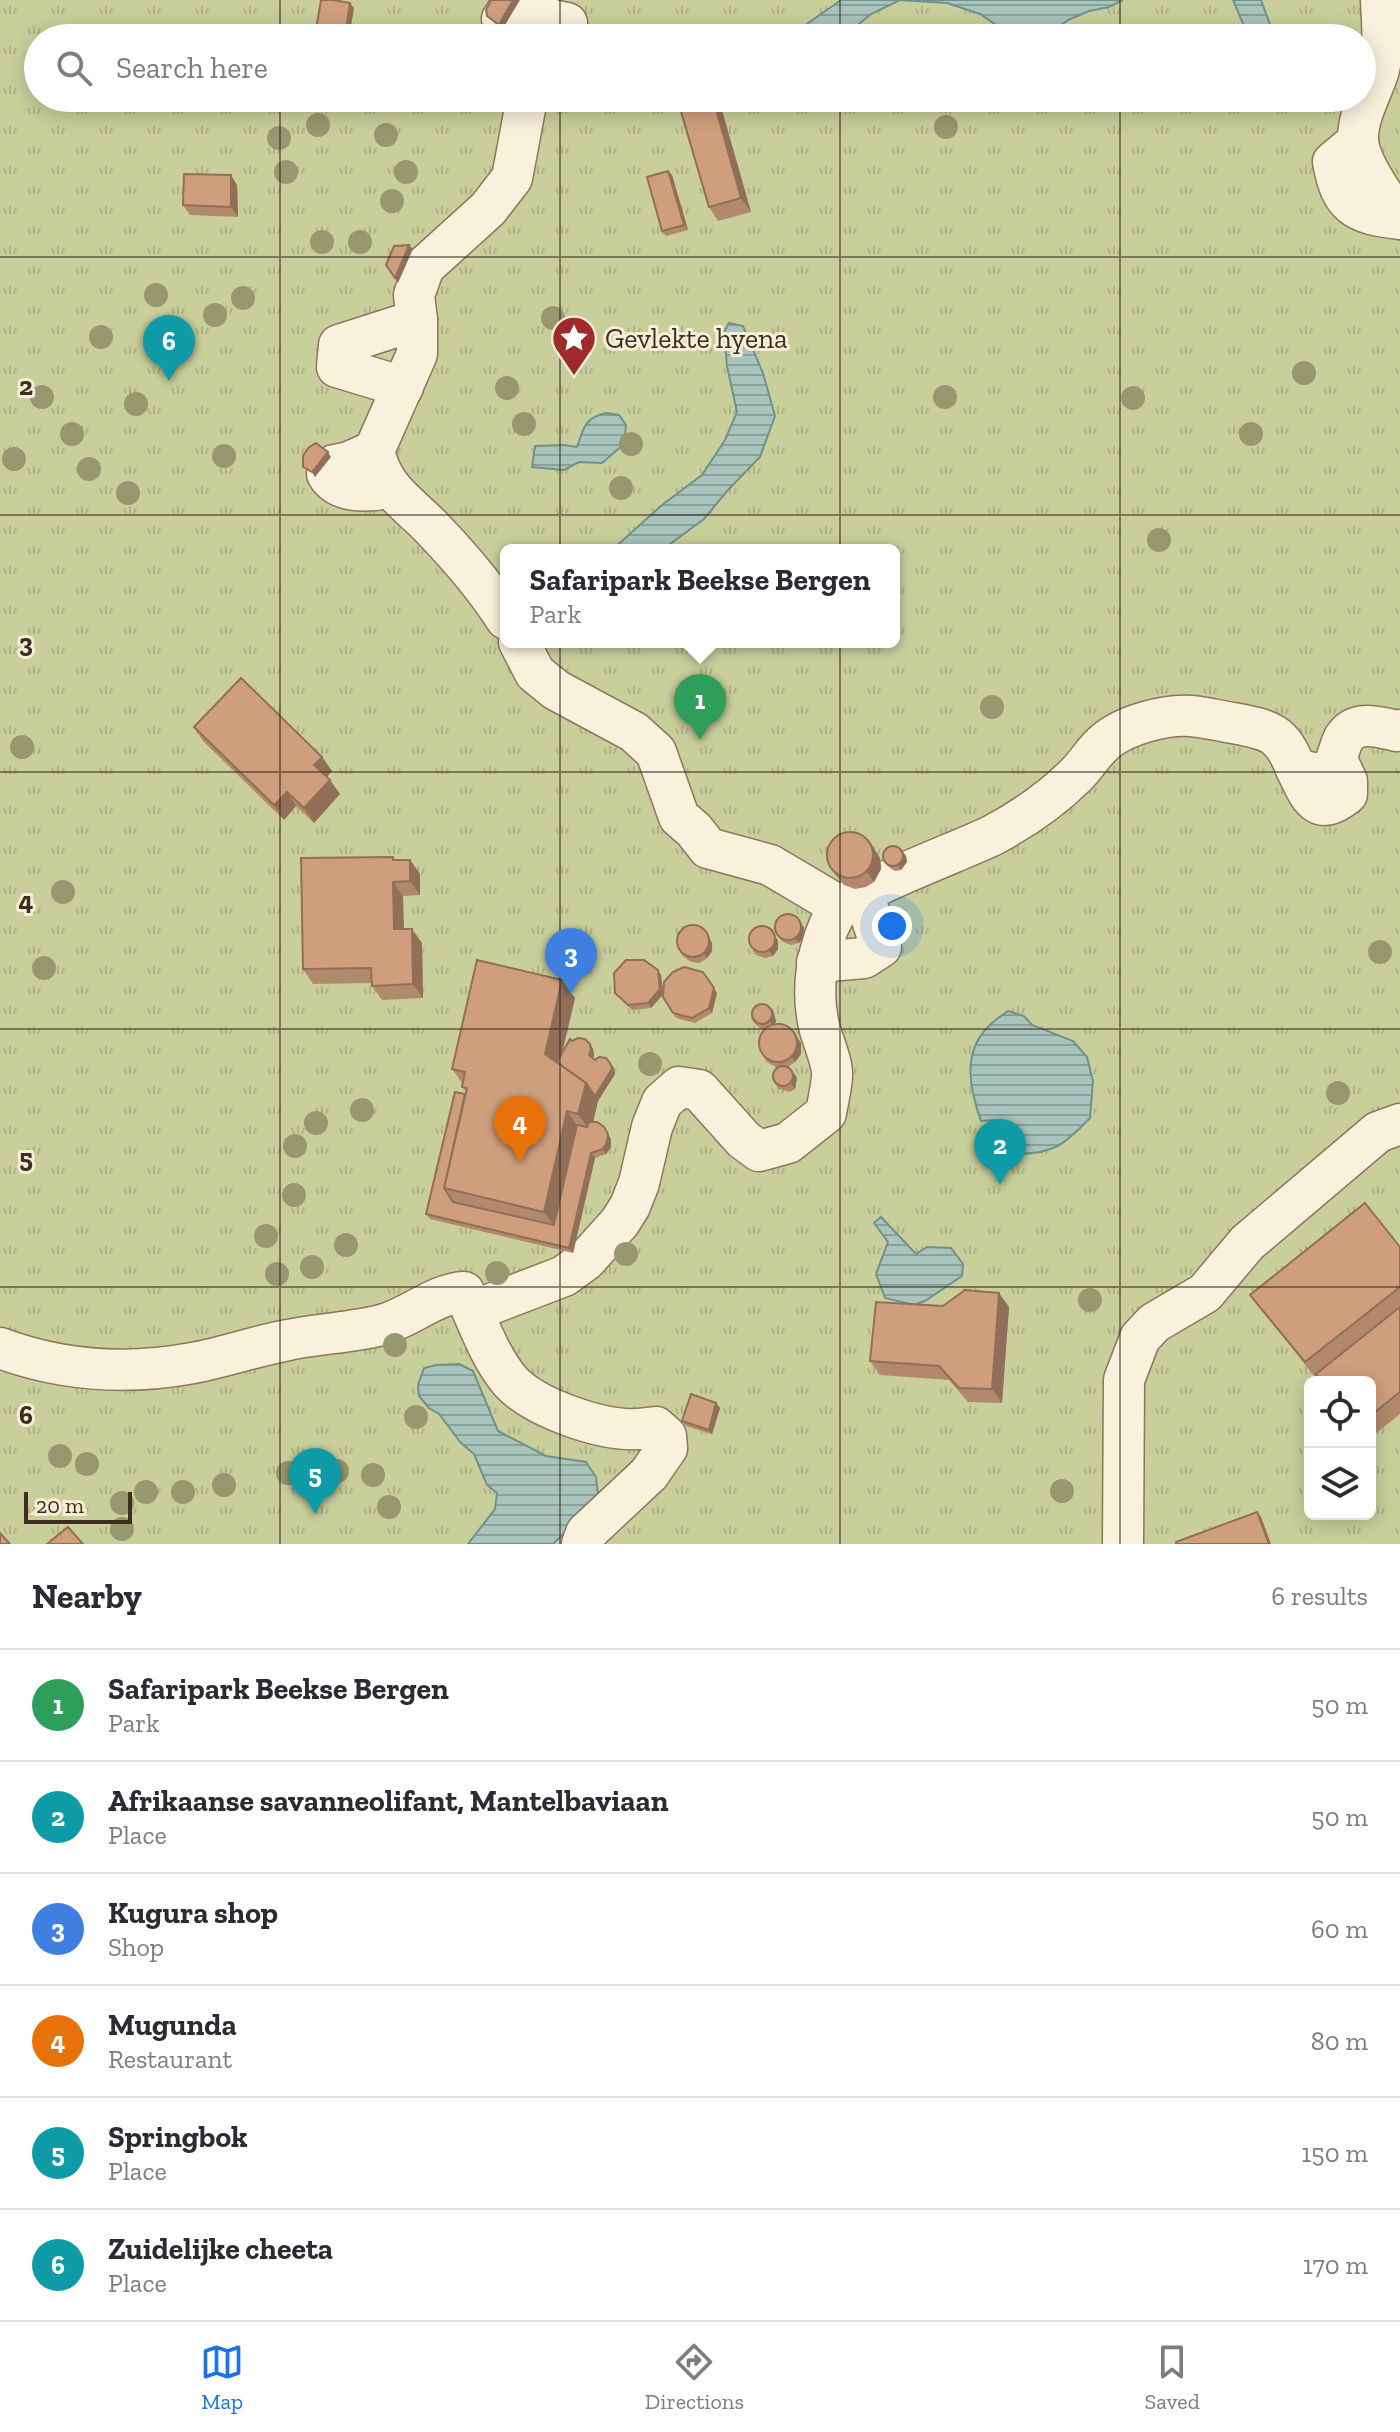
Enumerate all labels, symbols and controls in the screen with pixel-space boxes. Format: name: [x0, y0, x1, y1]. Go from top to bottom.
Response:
search box: [24, 24, 1376, 112]
icon: search: [52, 46, 96, 90]
text: Search here: [116, 50, 268, 86]
place icon: Gevlekte hyena: [550, 314, 598, 377]
pin: 6: [143, 315, 195, 381]
place label: Gevlekte hyena: [605, 322, 788, 355]
text: 2: [19, 370, 33, 402]
popup: [500, 544, 900, 648]
text: Safaripark Beekse Bergen: [530, 562, 870, 598]
text: Park: [530, 598, 581, 630]
text: 3: [19, 627, 33, 659]
pin: 1: [674, 674, 726, 740]
text: 4: [19, 885, 34, 917]
your location: [872, 906, 912, 946]
pin: 3: [545, 928, 597, 994]
pin: 4: [494, 1096, 546, 1162]
pin: 2: [974, 1119, 1026, 1185]
text: 5: [19, 1142, 33, 1174]
map controls: [1304, 1376, 1376, 1520]
button: locate: [1304, 1376, 1376, 1448]
text: 6: [19, 1399, 33, 1431]
pin: 5: [289, 1448, 341, 1514]
button: layers: [1304, 1448, 1376, 1520]
scale bar: [24, 1488, 132, 1524]
text: 20 m: [36, 1492, 84, 1519]
text: Nearby: [32, 1576, 142, 1617]
text: 6 results: [1271, 1580, 1368, 1612]
text: Safaripark Beekse Bergen: [108, 1671, 449, 1707]
text: 1: [53, 1689, 63, 1721]
text: 50 m: [1311, 1689, 1368, 1721]
text: Park: [108, 1707, 160, 1739]
text: Afrikaanse savanneolifant, Mantelbaviaan: [108, 1783, 669, 1819]
text: 2: [51, 1801, 65, 1833]
text: 50 m: [1311, 1801, 1368, 1833]
text: Place: [108, 1819, 167, 1851]
text: Kugura shop: [108, 1895, 278, 1931]
text: 3: [51, 1913, 65, 1945]
text: 60 m: [1311, 1913, 1368, 1945]
text: Shop: [108, 1931, 164, 1963]
text: Mugunda: [108, 2007, 237, 2043]
text: 4: [51, 2025, 65, 2057]
text: 80 m: [1311, 2025, 1368, 2057]
text: Restaurant: [108, 2043, 232, 2075]
text: Springbok: [108, 2119, 248, 2155]
text: 5: [51, 2137, 65, 2169]
text: 150 m: [1301, 2137, 1368, 2169]
text: Place: [108, 2155, 167, 2187]
text: Zuidelijke cheeta: [108, 2231, 333, 2267]
text: 6: [51, 2249, 65, 2281]
text: 170 m: [1303, 2249, 1368, 2281]
text: Place: [108, 2267, 167, 2299]
tab: Map: [200, 2340, 244, 2415]
tab: Directions: [645, 2340, 744, 2415]
tab: Saved: [1145, 2340, 1200, 2415]

